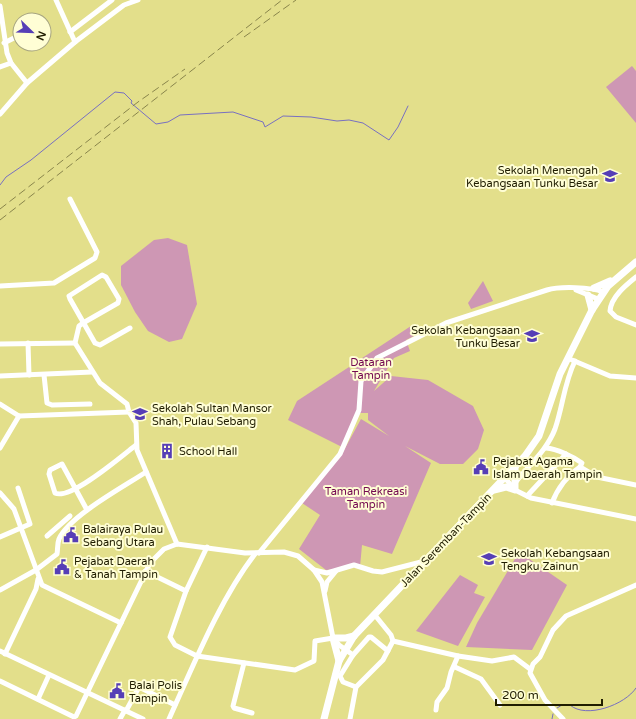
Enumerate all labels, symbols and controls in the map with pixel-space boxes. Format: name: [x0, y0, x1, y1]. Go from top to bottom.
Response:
north arrow: [12, 12, 52, 52]
text: N: [33, 29, 48, 42]
place label: Sekolah Menengah Kebangsaan Tunku Besar: [466, 164, 599, 190]
school or university icon: Sekolah Menengah Kebangsaan Tunku Besar: [601, 167, 619, 185]
place label: Sekolah Kebangsaan Tunku Besar: [411, 324, 521, 350]
school or university icon: Sekolah Kebangsaan Tunku Besar: [523, 327, 541, 345]
park label: Dataran Tampin: [350, 356, 392, 382]
place label: Sekolah Sultan Mansor Shah, Pulau Sebang: [152, 402, 273, 428]
school or university icon: Sekolah Sultan Mansor Shah, Pulau Sebang: [131, 405, 149, 423]
building icon: School Hall: [158, 442, 176, 460]
place label: School Hall: [179, 445, 237, 458]
place label: Pejabat Agama Islam Daerah Tampin: [493, 455, 602, 481]
public building icon: Pejabat Agama Islam Daerah Tampin: [472, 458, 490, 476]
park label: Taman Rekreasi Tampin: [325, 485, 407, 511]
street label: Jalan Seremban-Tampin: [398, 490, 494, 590]
place label: Balairaya Pulau Sebang Utara: [83, 523, 163, 549]
public building icon: Balairaya Pulau Sebang Utara: [62, 526, 80, 544]
place label: Sekolah Kebangsaan Tengku Zainun: [501, 547, 610, 573]
school or university icon: Sekolah Kebangsaan Tengku Zainun: [480, 550, 498, 568]
place label: Pejabat Daerah & Tanah Tampin: [74, 555, 158, 581]
public building icon: Pejabat Daerah & Tanah Tampin: [53, 558, 71, 576]
place label: Balai Polis Tampin: [129, 679, 182, 705]
scale bar: [496, 681, 602, 707]
public building icon: Balai Polis Tampin: [108, 682, 126, 700]
text: 200 m: [502, 688, 539, 702]

